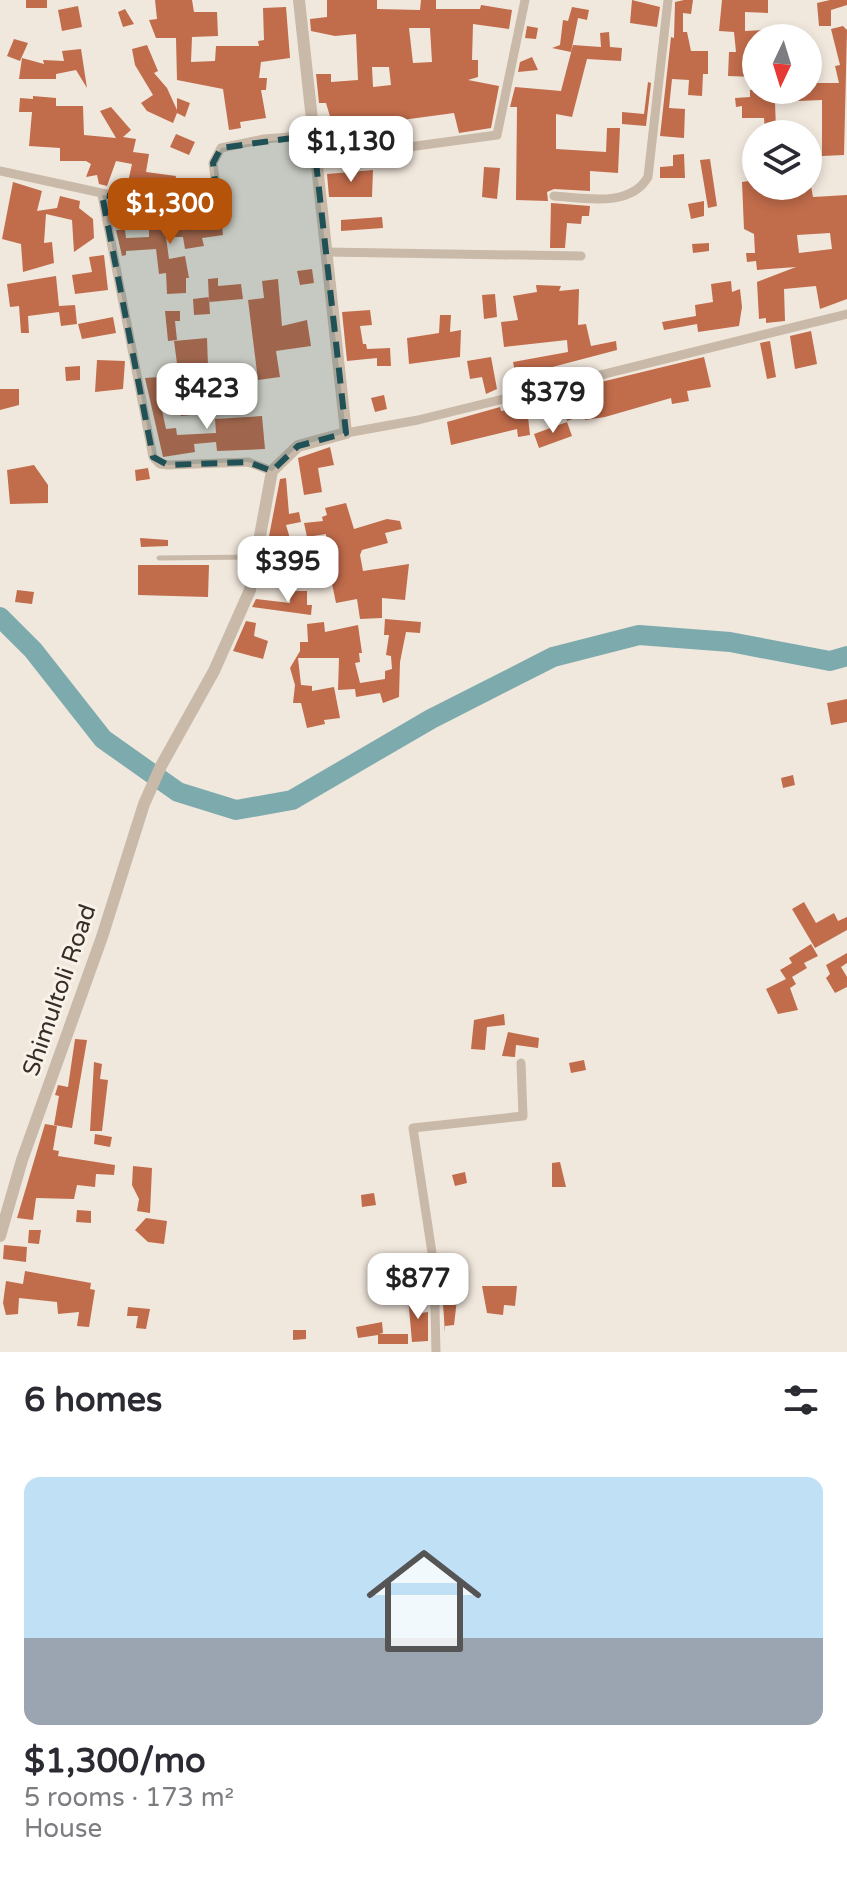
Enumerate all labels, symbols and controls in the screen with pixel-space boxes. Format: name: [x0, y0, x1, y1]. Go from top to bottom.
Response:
north arrow: [742, 24, 822, 104]
map controls: [742, 24, 822, 200]
pin: $1,130: [286, 116, 416, 184]
button: layers: [742, 120, 822, 200]
text: $1,130: [307, 126, 395, 157]
pin: $1,300: [105, 178, 235, 246]
text: $1,300: [126, 188, 214, 219]
pin: $423: [160, 363, 254, 431]
pin: $379: [506, 367, 600, 435]
text: $423: [174, 373, 240, 404]
text: $379: [520, 377, 586, 408]
pin: $395: [241, 536, 335, 604]
text: $395: [255, 546, 321, 577]
street label: Shimultoli Road: [16, 900, 102, 1080]
pin: $877: [371, 1253, 465, 1321]
text: $877: [385, 1263, 451, 1294]
icon: filters: [779, 1378, 823, 1422]
text: 6 homes: [24, 1380, 162, 1421]
icon: home: [352, 1529, 496, 1673]
text: $1,300/mo: [24, 1741, 206, 1782]
text: 5 rooms · 173 m²: [24, 1782, 234, 1813]
text: House: [24, 1813, 102, 1844]

